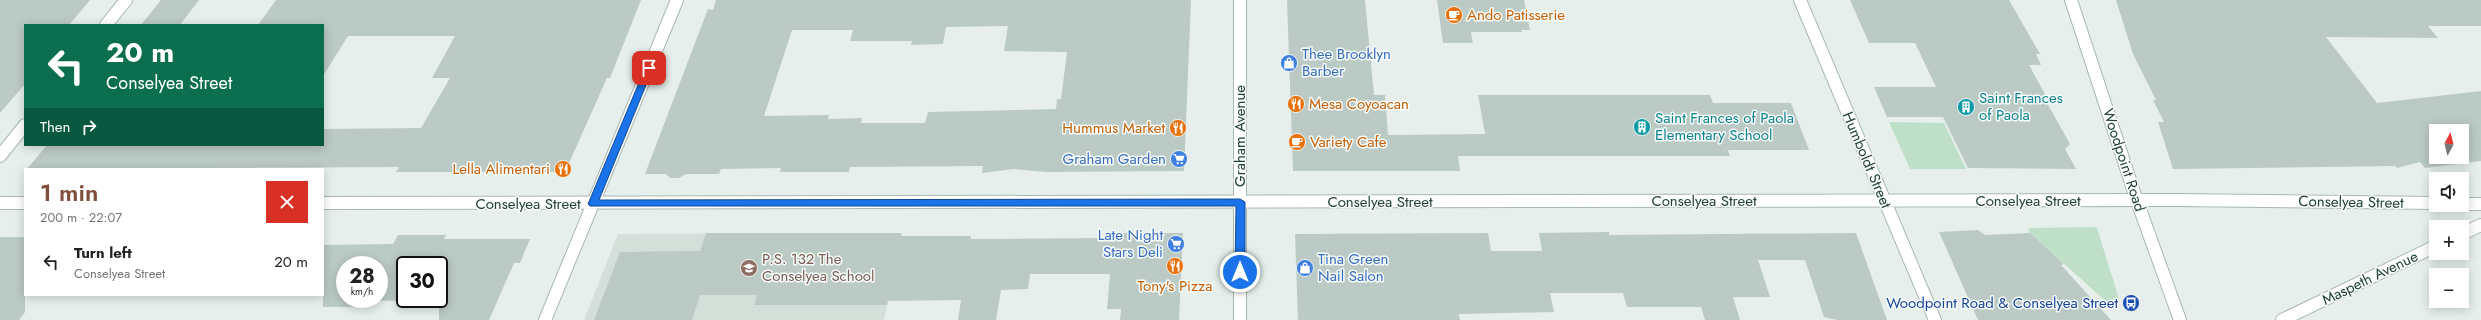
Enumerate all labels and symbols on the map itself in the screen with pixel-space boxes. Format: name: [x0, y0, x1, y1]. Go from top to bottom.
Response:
place label: Ando Patisserie: [1467, 4, 1565, 26]
cafe icon: Ando Patisserie: [1444, 5, 1464, 25]
place label: Thee Brooklyn Barber: [1302, 43, 1391, 82]
pin: [632, 51, 666, 85]
shop icon: Thee Brooklyn Barber: [1279, 53, 1299, 73]
street label: Graham Avenue: [1229, 85, 1251, 187]
place label: Saint Frances of Paola: [1979, 87, 2063, 126]
place label: Mesa Coyoacan: [1309, 93, 1409, 115]
restaurant icon: Mesa Coyoacan: [1286, 94, 1306, 114]
building icon: Saint Frances of Paola: [1956, 97, 1976, 117]
street label: Woodpoint Road: [2097, 105, 2151, 215]
place label: Saint Frances of Paola Elementary School: [1655, 107, 1794, 146]
street label: Humboldt Street: [1837, 108, 1897, 212]
place label: Hummus Market: [1062, 117, 1165, 139]
building icon: Saint Frances of Paola Elementary School: [1632, 117, 1652, 137]
restaurant icon: Hummus Market: [1168, 118, 1188, 138]
north arrow: [2429, 124, 2469, 164]
place label: Variety Cafe: [1310, 131, 1387, 153]
cafe icon: Variety Cafe: [1287, 132, 1307, 152]
place label: Graham Garden: [1063, 148, 1166, 170]
supermarket icon: Graham Garden: [1169, 149, 1189, 169]
place label: Lella Alimentari: [452, 158, 550, 180]
restaurant icon: Lella Alimentari: [553, 159, 573, 179]
street label: Conselyea Street: [1651, 190, 1757, 212]
street label: Conselyea Street: [1975, 190, 2081, 212]
street label: Conselyea Street: [2298, 190, 2404, 214]
street label: Conselyea Street: [1327, 191, 1433, 213]
street label: Conselyea Street: [475, 193, 581, 215]
place label: Late Night Stars Deli: [1098, 224, 1163, 263]
supermarket icon: Late Night Stars Deli: [1166, 234, 1186, 254]
street label: Maspeth Avenue: [2318, 245, 2422, 311]
place label: P.S. 132 The Conselyea School: [762, 248, 874, 287]
place label: Tina Green Nail Salon: [1318, 248, 1388, 287]
position arrow: [1219, 251, 1261, 293]
speed limit sign: 30: [396, 256, 448, 308]
restaurant icon: Tony's Pizza: [1165, 256, 1185, 276]
school or university icon: P.S. 132 The Conselyea School: [739, 258, 759, 278]
shop icon: Tina Green Nail Salon: [1295, 258, 1315, 278]
place label: Tony's Pizza: [1138, 275, 1212, 297]
place label: Woodpoint Road & Conselyea Street: [1886, 292, 2118, 314]
bus stop icon: Woodpoint Road & Conselyea Street: [2121, 293, 2141, 313]

